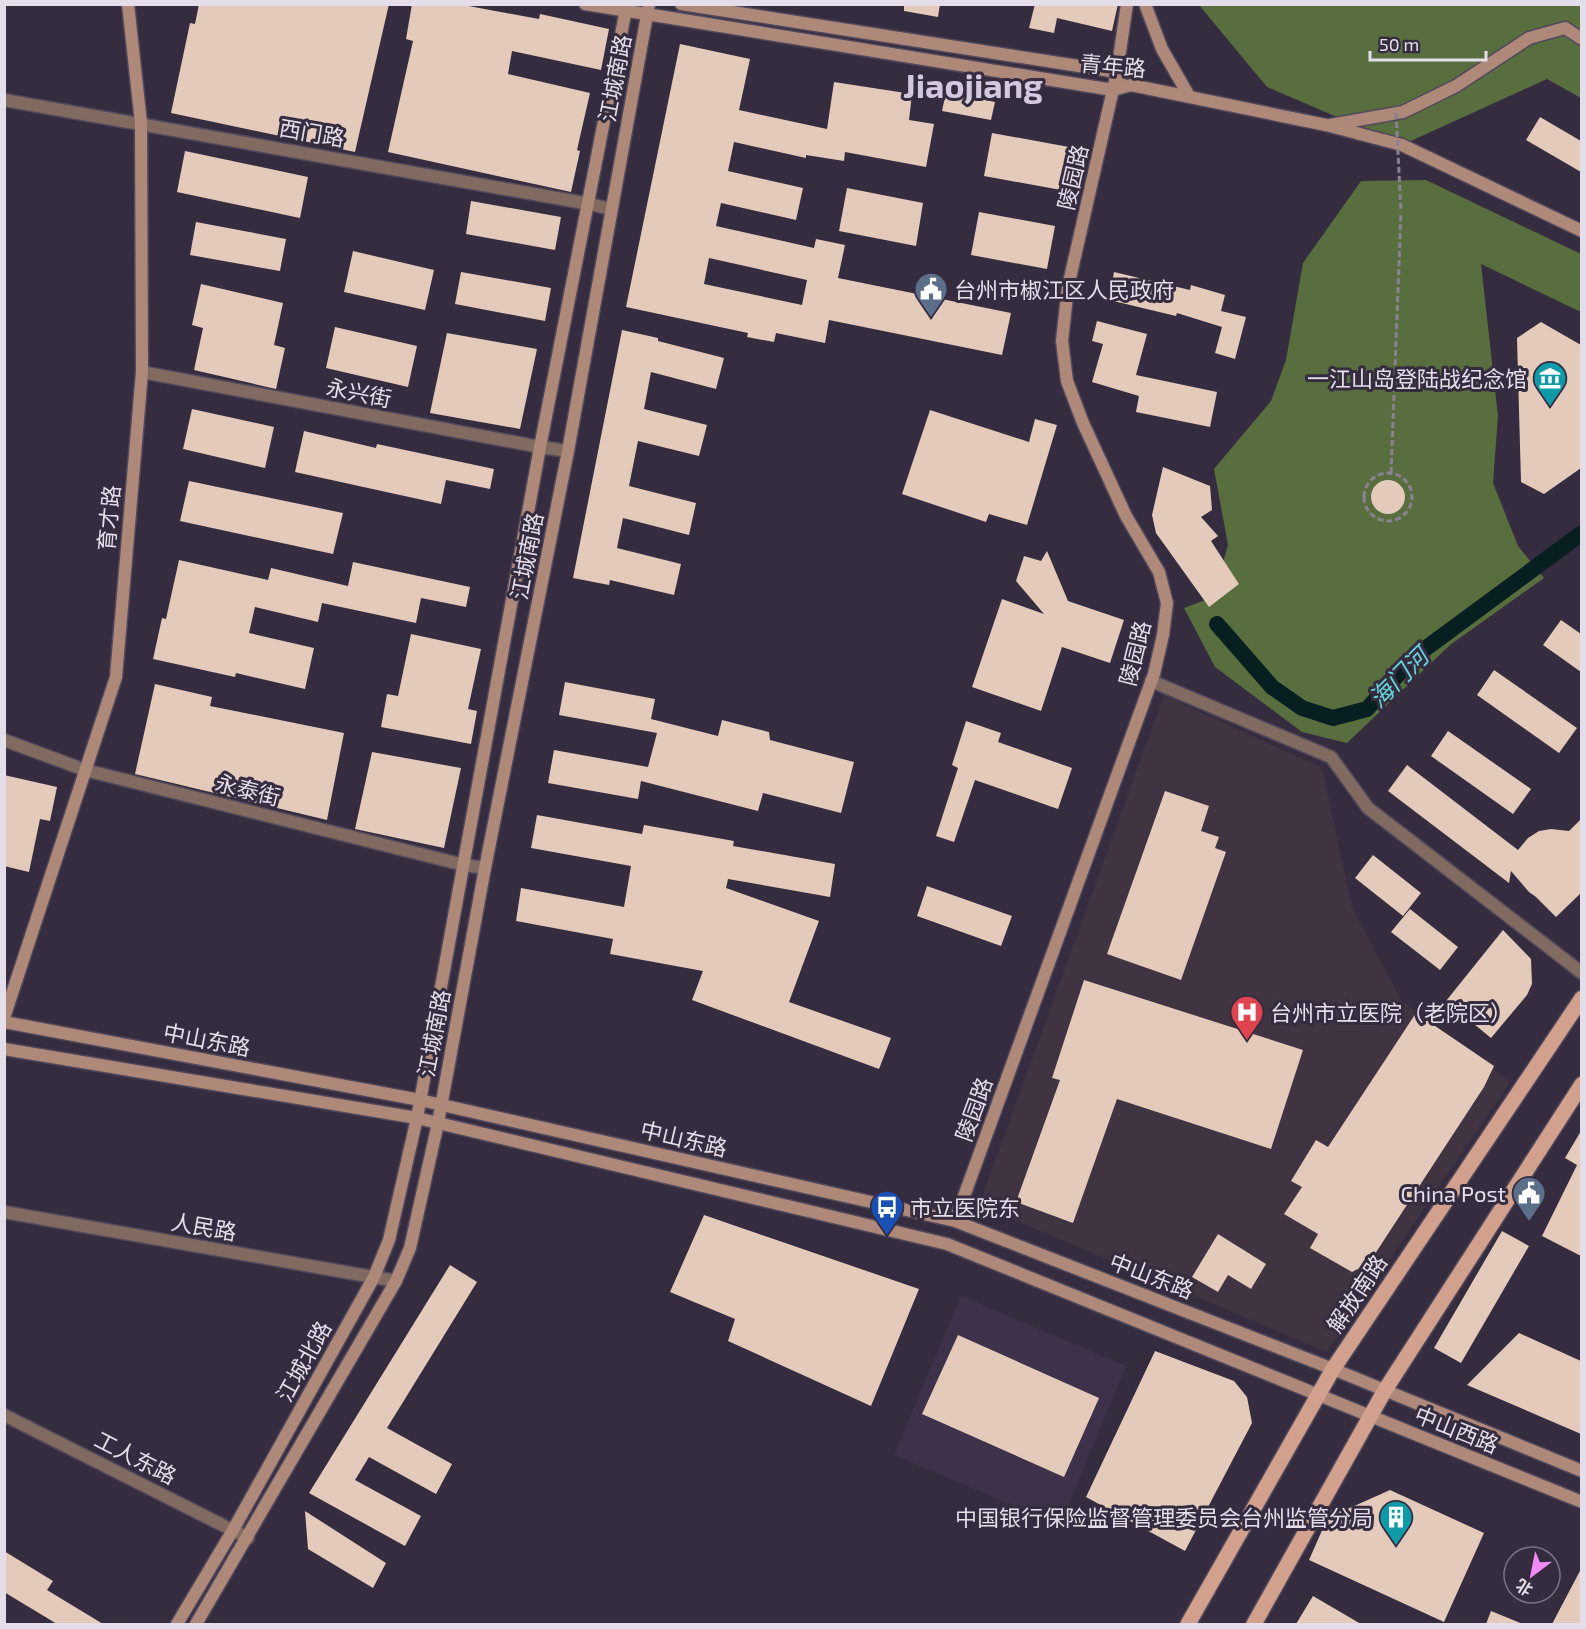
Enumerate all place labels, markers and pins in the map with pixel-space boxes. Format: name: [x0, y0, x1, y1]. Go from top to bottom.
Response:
public building icon: 台州市椒江区人民政府: [913, 271, 949, 318]
place label: 台州市椒江区人民政府: [954, 276, 1174, 302]
museum icon: 一江山岛登陆战纪念馆: [1532, 360, 1568, 407]
place label: 一江山岛登陆战纪念馆: [1307, 365, 1527, 391]
hospital icon: 台州市立医院（老院区）: [1229, 994, 1265, 1041]
place label: 台州市立医院（老院区）: [1270, 999, 1512, 1025]
public building icon: China Post: [1511, 1175, 1547, 1222]
place label: China Post: [1401, 1180, 1506, 1206]
bus stop icon: 市立医院东: [869, 1189, 905, 1236]
place label: 市立医院东: [910, 1194, 1020, 1220]
building icon: 中国银行保险监督管理委员会台州监管分局: [1378, 1499, 1414, 1546]
place label: 中国银行保险监督管理委员会台州监管分局: [955, 1504, 1373, 1530]

